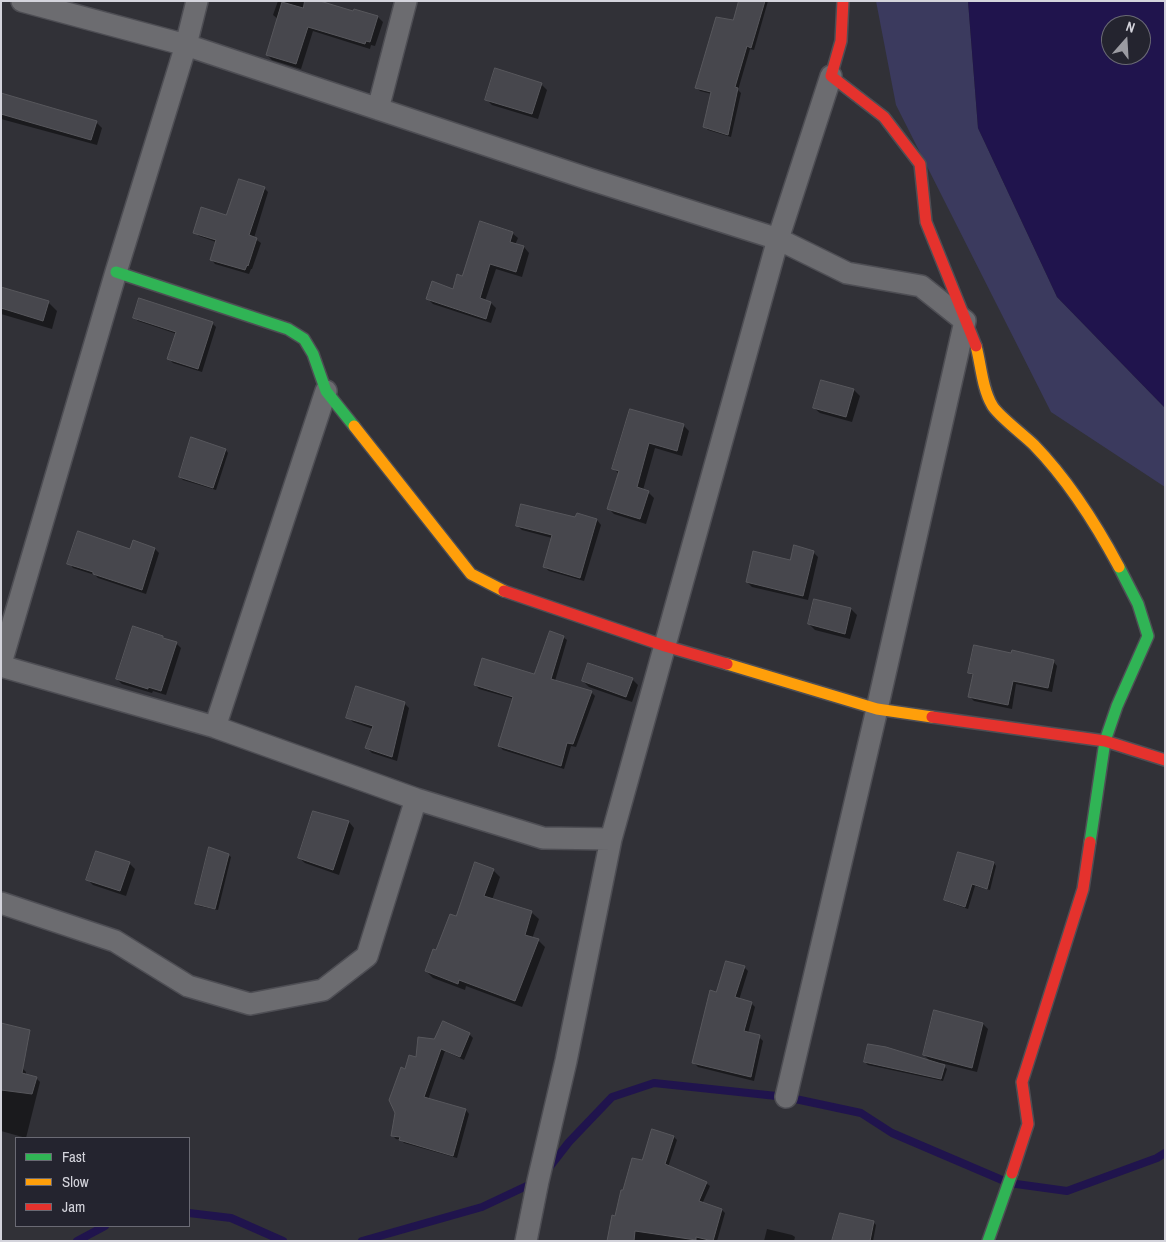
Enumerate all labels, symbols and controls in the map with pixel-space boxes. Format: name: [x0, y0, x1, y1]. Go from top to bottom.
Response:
north arrow: [1101, 15, 1151, 65]
text: N: [1124, 17, 1137, 37]
legend: [15, 1137, 190, 1227]
text: Fast: [62, 1146, 85, 1167]
text: Slow: [62, 1171, 89, 1192]
text: Jam: [62, 1196, 85, 1217]

